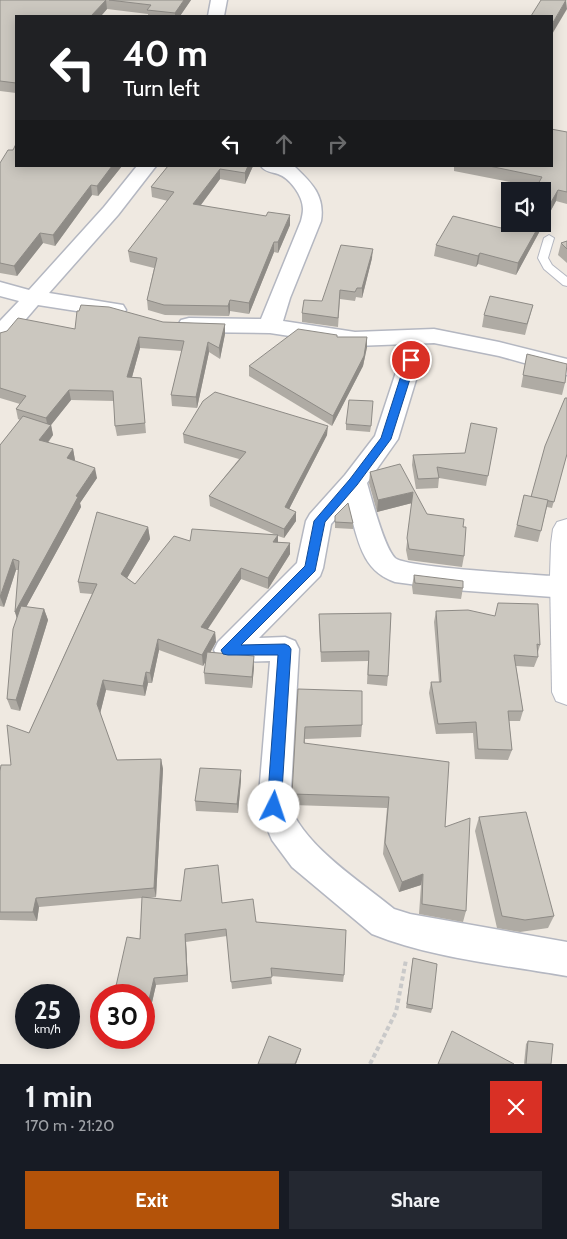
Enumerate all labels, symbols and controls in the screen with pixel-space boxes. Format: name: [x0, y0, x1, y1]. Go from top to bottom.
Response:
text: 40 m: [123, 32, 208, 75]
icon: left: [40, 35, 105, 100]
text: Turn left: [123, 75, 200, 102]
icon: left: [217, 130, 245, 158]
icon: ahead: [270, 130, 298, 158]
icon: right: [323, 130, 351, 158]
map controls: [501, 182, 551, 232]
button: sound: [501, 182, 551, 232]
pin: [390, 339, 432, 381]
icon: arrive: [397, 346, 425, 374]
position arrow: [247, 780, 299, 832]
speed limit sign: 30: [90, 984, 155, 1049]
text: 25: [34, 995, 61, 1025]
text: km/h: [34, 1021, 61, 1036]
text: 1 min: [25, 1078, 93, 1115]
button: close: [490, 1081, 542, 1133]
text: 170 m · 21:20: [25, 1116, 114, 1135]
button: Exit: [25, 1171, 279, 1229]
button: Share: [289, 1171, 542, 1229]

